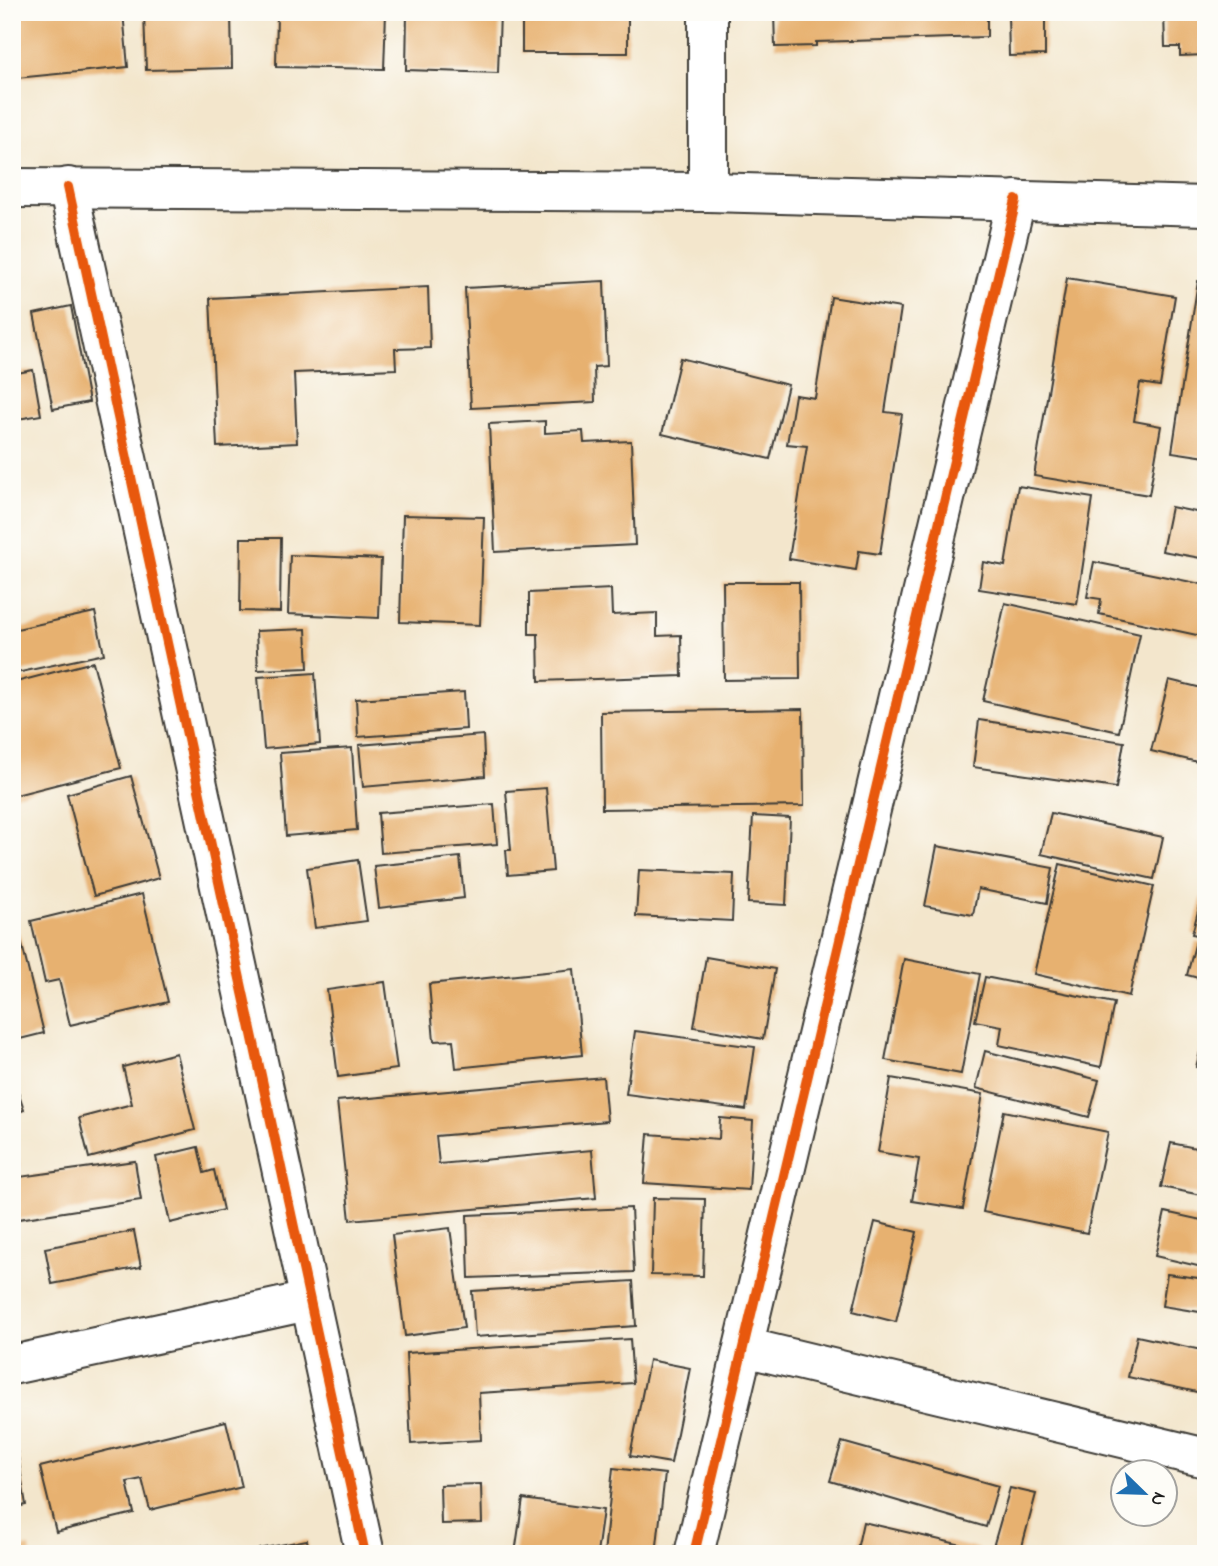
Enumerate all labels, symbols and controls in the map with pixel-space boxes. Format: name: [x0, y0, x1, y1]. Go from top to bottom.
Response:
north arrow: [1110, 1458, 1180, 1528]
text: N: [1142, 1487, 1172, 1510]

